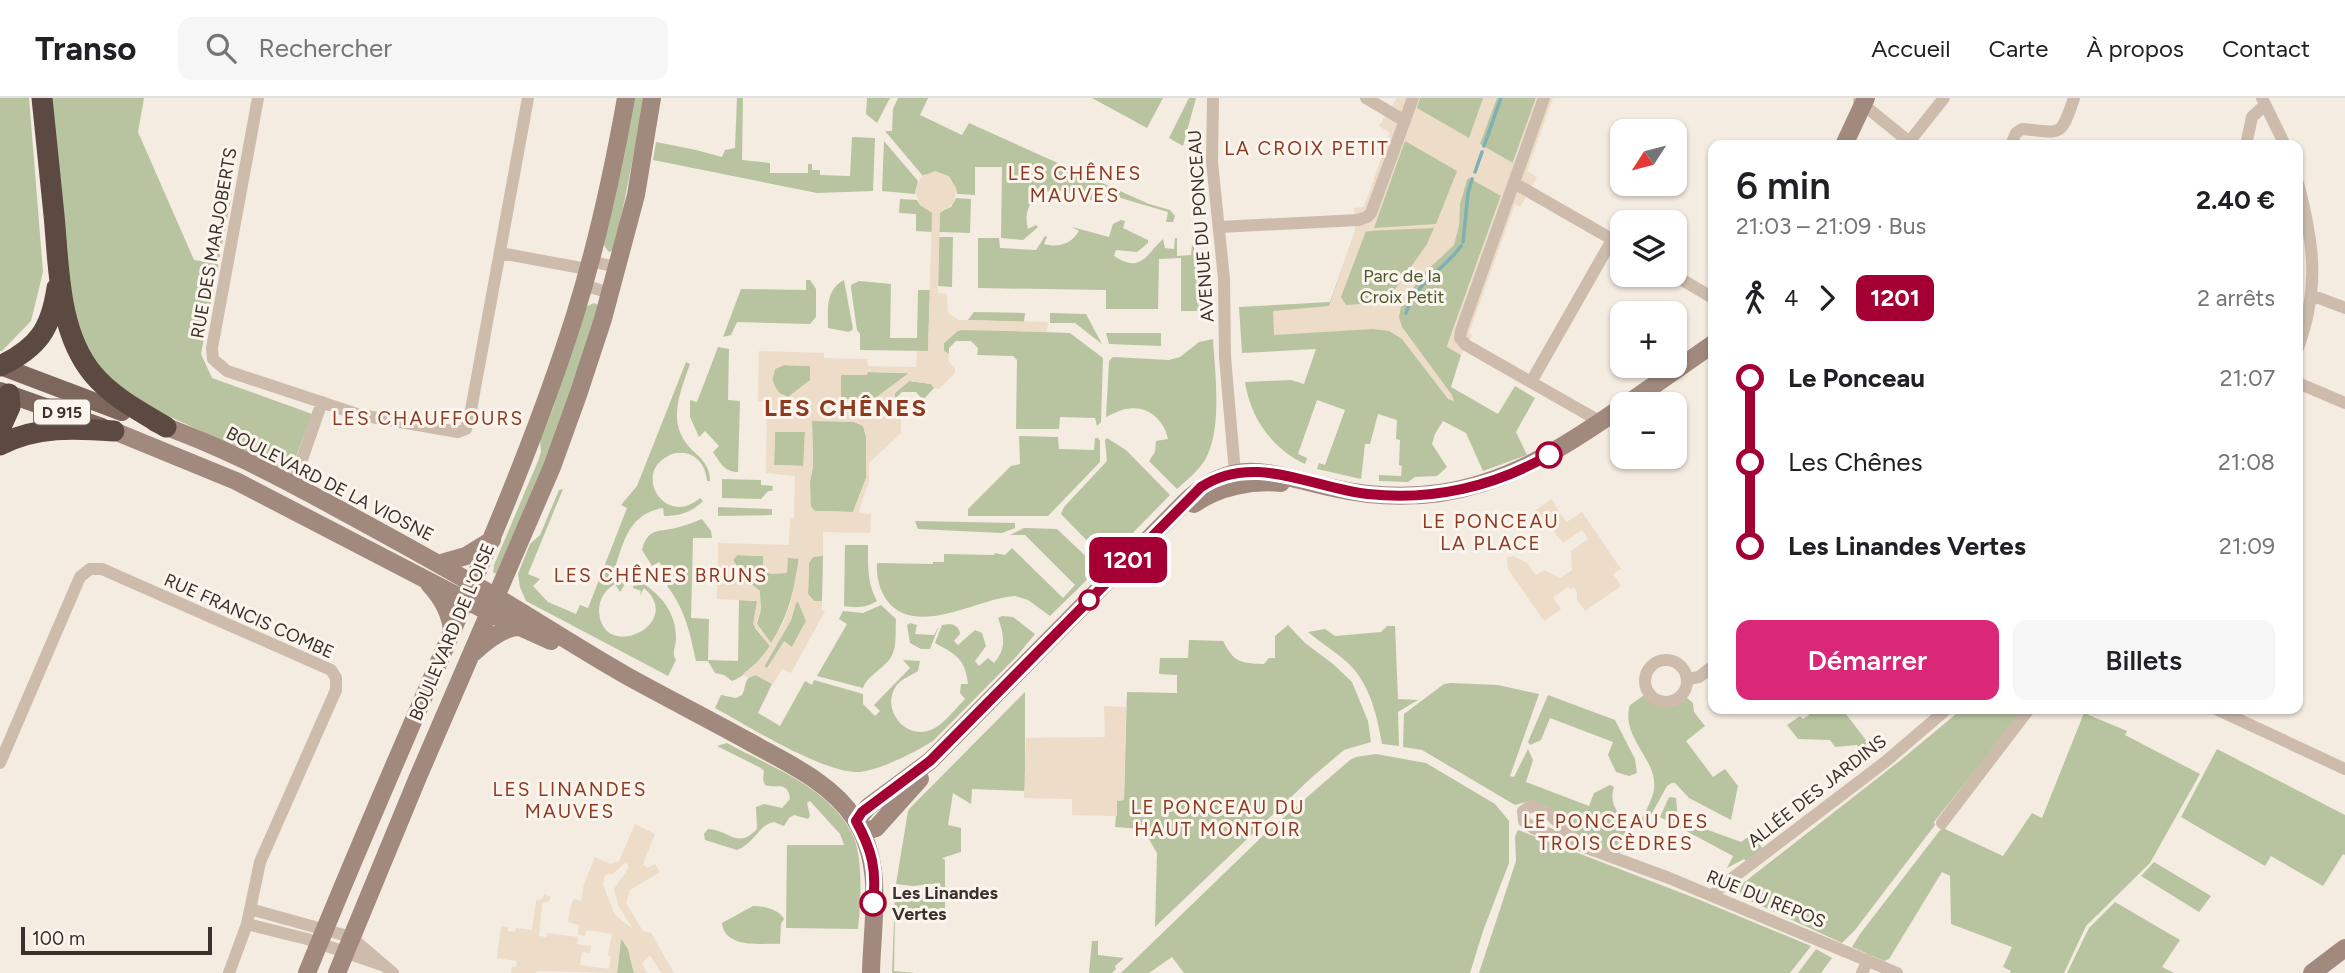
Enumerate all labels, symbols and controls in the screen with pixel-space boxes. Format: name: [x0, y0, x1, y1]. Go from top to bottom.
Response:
search box: [178, 17, 668, 80]
text: Transo: [35, 29, 136, 68]
icon: search: [202, 29, 240, 67]
text: Rechercher: [258, 32, 392, 64]
text: Accueil: [1871, 34, 1951, 63]
text: Carte: [1989, 34, 2048, 63]
text: À propos: [2086, 34, 2184, 63]
text: Contact: [2222, 34, 2310, 63]
north arrow: [1610, 119, 1687, 196]
map controls: [1610, 119, 1687, 469]
street label: AVENUE DU PONCEAU: [1183, 129, 1219, 323]
district label: LA CROIX PETIT: [1224, 137, 1390, 160]
street label: RUE DES MARJOBERTS: [186, 146, 242, 340]
district label: LES CHÊNES MAUVES: [1008, 162, 1142, 207]
text: 6 min: [1736, 163, 1831, 209]
text: 2.40 €: [2196, 184, 2275, 216]
button: layers: [1610, 210, 1687, 287]
text: 21:03 – 21:09 · Bus: [1736, 212, 1926, 240]
park label: Parc de la Croix Petit: [1360, 265, 1444, 308]
icon: walk: [1736, 279, 1774, 317]
icon: forward: [1808, 279, 1846, 317]
text: 1201: [1870, 283, 1920, 312]
text: 4: [1784, 284, 1798, 312]
text: 2 arrêts: [2197, 284, 2275, 312]
button: +: [1610, 301, 1687, 378]
text: Le Ponceau: [1788, 362, 1925, 394]
text: 21:07: [2220, 364, 2275, 392]
button: −: [1610, 392, 1687, 469]
district label: LES CHÊNES: [764, 393, 928, 422]
road number: D 915: [34, 400, 90, 424]
district label: LES CHAUFFOURS: [332, 407, 524, 430]
street label: BOULEVARD DE LA VIOSNE: [222, 422, 438, 546]
unlabelled marker: [1536, 442, 1562, 468]
text: Les Chênes: [1788, 446, 1923, 478]
text: 21:08: [2218, 448, 2275, 476]
district label: LE PONCEAU LA PLACE: [1422, 510, 1560, 555]
text: Les Linandes Vertes: [1788, 530, 2026, 562]
text: 21:09: [2219, 532, 2275, 560]
line badge: 1201: [1079, 537, 1177, 583]
street label: BOULEVARD DE L'OISE: [405, 540, 499, 724]
text: 1201: [1103, 545, 1153, 574]
district label: LES CHÊNES BRUNS: [554, 564, 768, 587]
street label: RUE FRANCIS COMBE: [161, 569, 337, 663]
unlabelled marker: [1079, 590, 1099, 610]
button: Démarrer: [1736, 620, 1999, 700]
button: Billets: [2013, 620, 2275, 700]
street label: ALLÉE DES JARDINS: [1743, 730, 1891, 852]
district label: LES LINANDES MAUVES: [493, 778, 647, 823]
district label: LE PONCEAU DU HAUT MONTOIR: [1131, 796, 1305, 841]
district label: LE PONCEAU DES TROIS CÈDRES: [1523, 810, 1709, 855]
street label: RUE DU REPOS: [1703, 865, 1829, 933]
place label: Les Linandes Vertes: [892, 882, 998, 925]
marker: Les Linandes Vertes: [860, 890, 886, 916]
scale bar: [21, 924, 212, 956]
text: 100 m: [32, 927, 85, 950]

